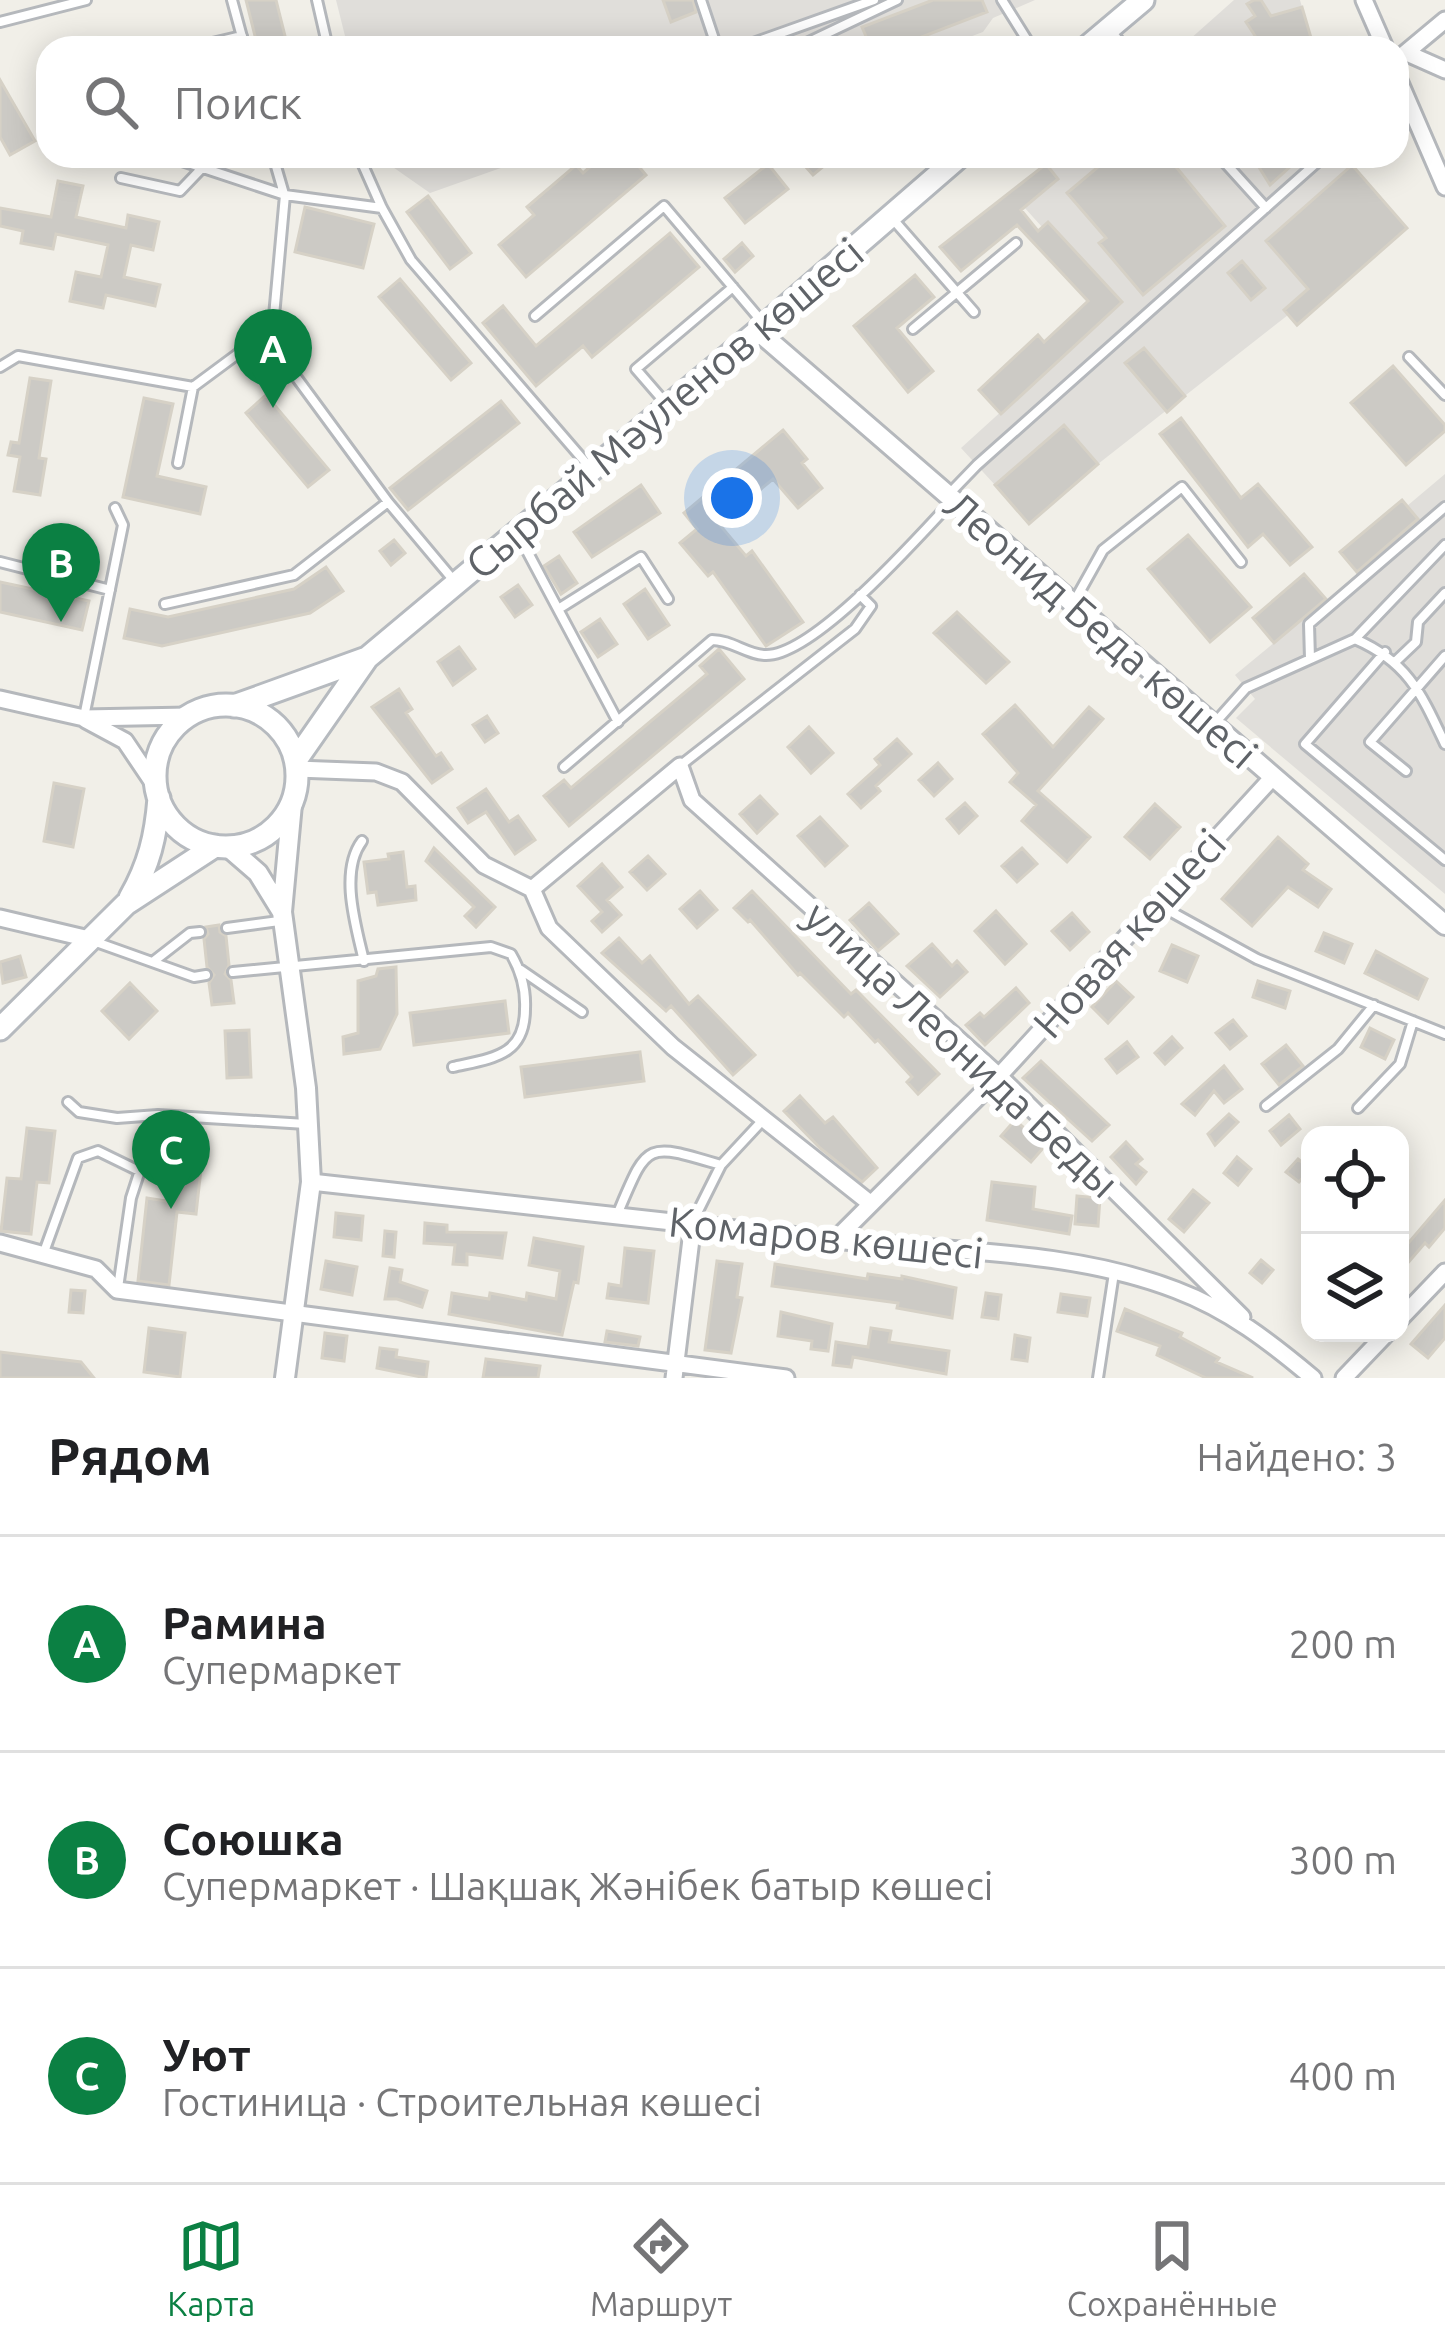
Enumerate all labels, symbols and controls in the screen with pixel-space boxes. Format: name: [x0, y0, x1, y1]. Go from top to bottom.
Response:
search box: [36, 36, 1409, 168]
icon: search: [78, 69, 144, 135]
text: Поиск: [174, 77, 302, 128]
street label: Сырбай Мәуленов көшесі: [456, 228, 872, 588]
pin: A: [234, 309, 312, 408]
your location: [702, 468, 762, 528]
street label: Леонид Беда көшесі: [936, 481, 1266, 777]
pin: B: [22, 523, 100, 622]
street label: Новая көшесі: [1023, 819, 1235, 1047]
street label: улица Леонида Беды: [795, 891, 1129, 1207]
pin: C: [132, 1110, 210, 1209]
map controls: [1301, 1126, 1409, 1342]
button: locate: [1301, 1126, 1409, 1234]
street label: Комаров көшесі: [666, 1197, 986, 1277]
button: layers: [1301, 1234, 1409, 1342]
text: Рядом: [48, 1427, 212, 1485]
text: Найдено: 3: [1197, 1435, 1397, 1478]
text: Рамина: [162, 1597, 327, 1648]
text: A: [73, 1622, 101, 1665]
text: 200 m: [1288, 1622, 1397, 1665]
text: Супермаркет: [162, 1648, 401, 1691]
text: Союшка: [162, 1813, 344, 1864]
text: B: [74, 1838, 100, 1881]
text: 300 m: [1288, 1838, 1397, 1881]
text: Супермаркет · Шақшақ Жәнібек батыр көшесі: [162, 1864, 993, 1907]
text: Уют: [162, 2029, 251, 2080]
text: C: [75, 2054, 99, 2097]
text: 400 m: [1288, 2054, 1397, 2097]
text: Гостиница · Строительная көшесі: [162, 2080, 762, 2123]
tab: Карта: [167, 2213, 255, 2322]
tab: Маршрут: [590, 2213, 732, 2322]
tab: Сохранённые: [1067, 2213, 1278, 2322]

